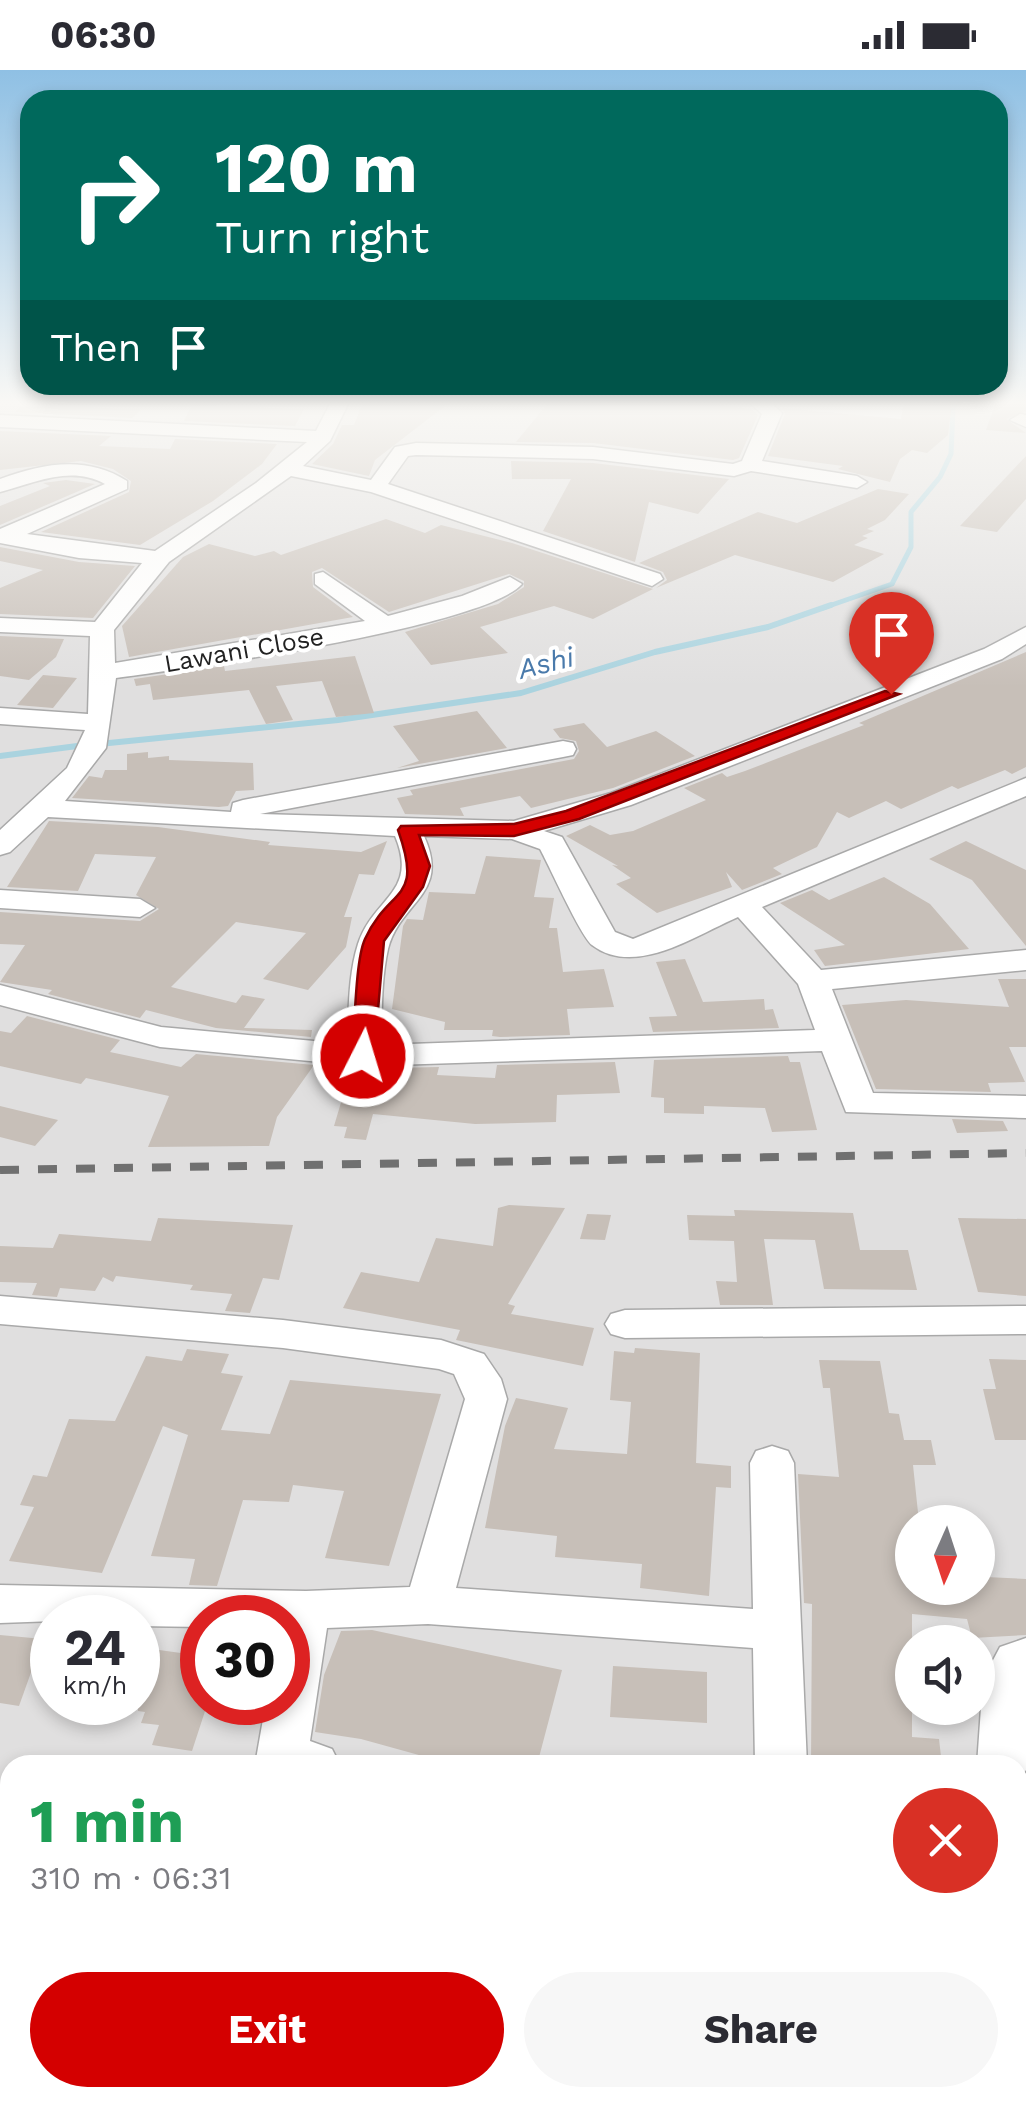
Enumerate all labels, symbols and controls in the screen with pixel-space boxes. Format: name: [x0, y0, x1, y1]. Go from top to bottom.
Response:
text: 06:30: [50, 13, 156, 57]
text: 120 m: [215, 127, 418, 209]
icon: right: [50, 130, 180, 260]
text: Turn right: [215, 211, 429, 264]
icon: arrive: [161, 320, 216, 375]
text: Then: [50, 326, 141, 370]
pin: [849, 592, 934, 695]
icon: arrive: [864, 607, 919, 662]
street label: Lawani Close: [162, 622, 326, 678]
water label: Ashi: [514, 640, 578, 686]
position arrow: [311, 1004, 415, 1108]
north arrow: [895, 1505, 995, 1605]
map controls: [895, 1505, 995, 1725]
speed limit sign: 30: [180, 1595, 310, 1725]
text: 24: [64, 1618, 126, 1677]
button: sound: [895, 1625, 995, 1725]
text: km/h: [63, 1671, 127, 1700]
text: 1 min: [30, 1786, 184, 1857]
button: close: [893, 1788, 998, 1893]
text: 310 m · 06:31: [30, 1859, 231, 1897]
button: Exit: [30, 1972, 504, 2087]
button: Share: [524, 1972, 998, 2087]

